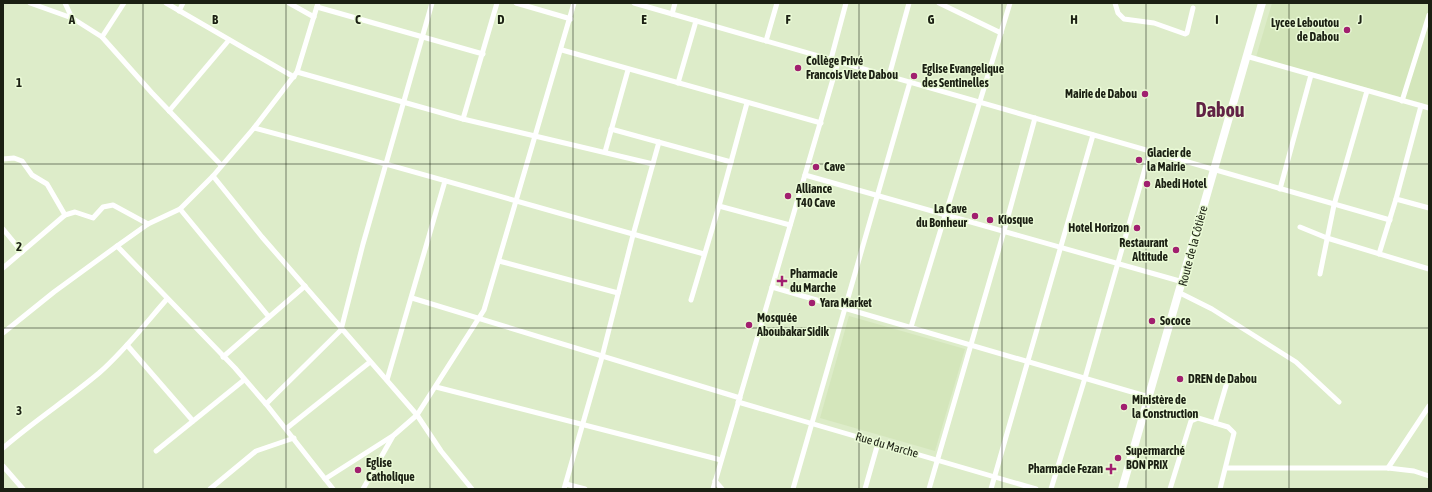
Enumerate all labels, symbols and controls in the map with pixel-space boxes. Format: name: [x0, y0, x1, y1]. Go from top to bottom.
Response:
text: A: [68, 12, 76, 27]
text: B: [212, 12, 219, 27]
text: C: [355, 12, 361, 27]
text: D: [497, 12, 505, 27]
text: E: [641, 12, 647, 27]
text: F: [785, 12, 791, 27]
text: G: [928, 12, 935, 27]
text: H: [1070, 12, 1078, 27]
text: I: [1215, 12, 1219, 27]
text: J: [1357, 12, 1362, 27]
place label: Lycee Leboutou de Dabou: [1271, 16, 1339, 44]
marker: Lycee Leboutou de Dabou: [1342, 25, 1352, 35]
place label: Collège Privé Francois Viete Dabou: [806, 54, 898, 82]
place label: Eglise Evangelique des Sentinelles: [922, 62, 1005, 90]
marker: Collège Privé Francois Viete Dabou: [793, 63, 803, 73]
marker: Eglise Evangelique des Sentinelles: [909, 71, 919, 81]
text: 1: [16, 75, 22, 90]
place label: Mairie de Dabou: [1065, 87, 1137, 101]
marker: Mairie de Dabou: [1140, 89, 1150, 99]
district label: Dabou: [1195, 98, 1245, 121]
place label: Glacier de la Mairie: [1147, 146, 1192, 174]
marker: Glacier de la Mairie: [1134, 155, 1144, 165]
place label: Cave: [824, 160, 846, 174]
marker: Cave: [811, 162, 821, 172]
place label: Abedi Hotel: [1154, 177, 1207, 191]
marker: Abedi Hotel: [1142, 179, 1152, 189]
place label: Alliance T40 Cave: [795, 182, 836, 210]
marker: Alliance T40 Cave: [783, 191, 793, 201]
place label: La Cave du Bonheur: [916, 202, 968, 230]
street label: Route de la Côtière: [1176, 204, 1210, 288]
marker: La Cave du Bonheur: [970, 211, 980, 221]
place label: Kiosque: [998, 213, 1034, 227]
marker: Kiosque: [985, 215, 995, 225]
place label: Hotel Horizon: [1068, 221, 1129, 235]
marker: Hotel Horizon: [1132, 223, 1142, 233]
place label: Restaurant Altitude: [1119, 236, 1169, 264]
text: 2: [16, 239, 22, 254]
marker: Restaurant Altitude: [1171, 245, 1181, 255]
place label: Pharmacie du Marche: [790, 267, 838, 295]
marker: Pharmacie du Marche: [777, 276, 787, 286]
place label: Yara Market: [819, 296, 872, 310]
marker: Yara Market: [807, 298, 817, 308]
place label: Mosquée Aboubakar Sidik: [756, 311, 830, 339]
place label: Sococe: [1160, 314, 1191, 328]
marker: Sococe: [1147, 316, 1157, 326]
marker: Mosquée Aboubakar Sidik: [744, 320, 754, 330]
place label: DREN de Dabou: [1188, 372, 1257, 386]
marker: DREN de Dabou: [1175, 374, 1185, 384]
place label: Ministère de la Construction: [1132, 393, 1199, 421]
marker: Ministère de la Construction: [1119, 402, 1129, 412]
text: 3: [16, 403, 22, 418]
street label: Rue du Marche: [854, 429, 920, 461]
place label: Supermarché BON PRIX: [1126, 444, 1186, 472]
marker: Supermarché BON PRIX: [1113, 453, 1123, 463]
place label: Eglise Catholique: [366, 456, 415, 484]
place label: Pharmacie Fezan: [1028, 462, 1103, 476]
marker: Pharmacie Fezan: [1106, 464, 1116, 474]
marker: Eglise Catholique: [353, 465, 363, 475]

